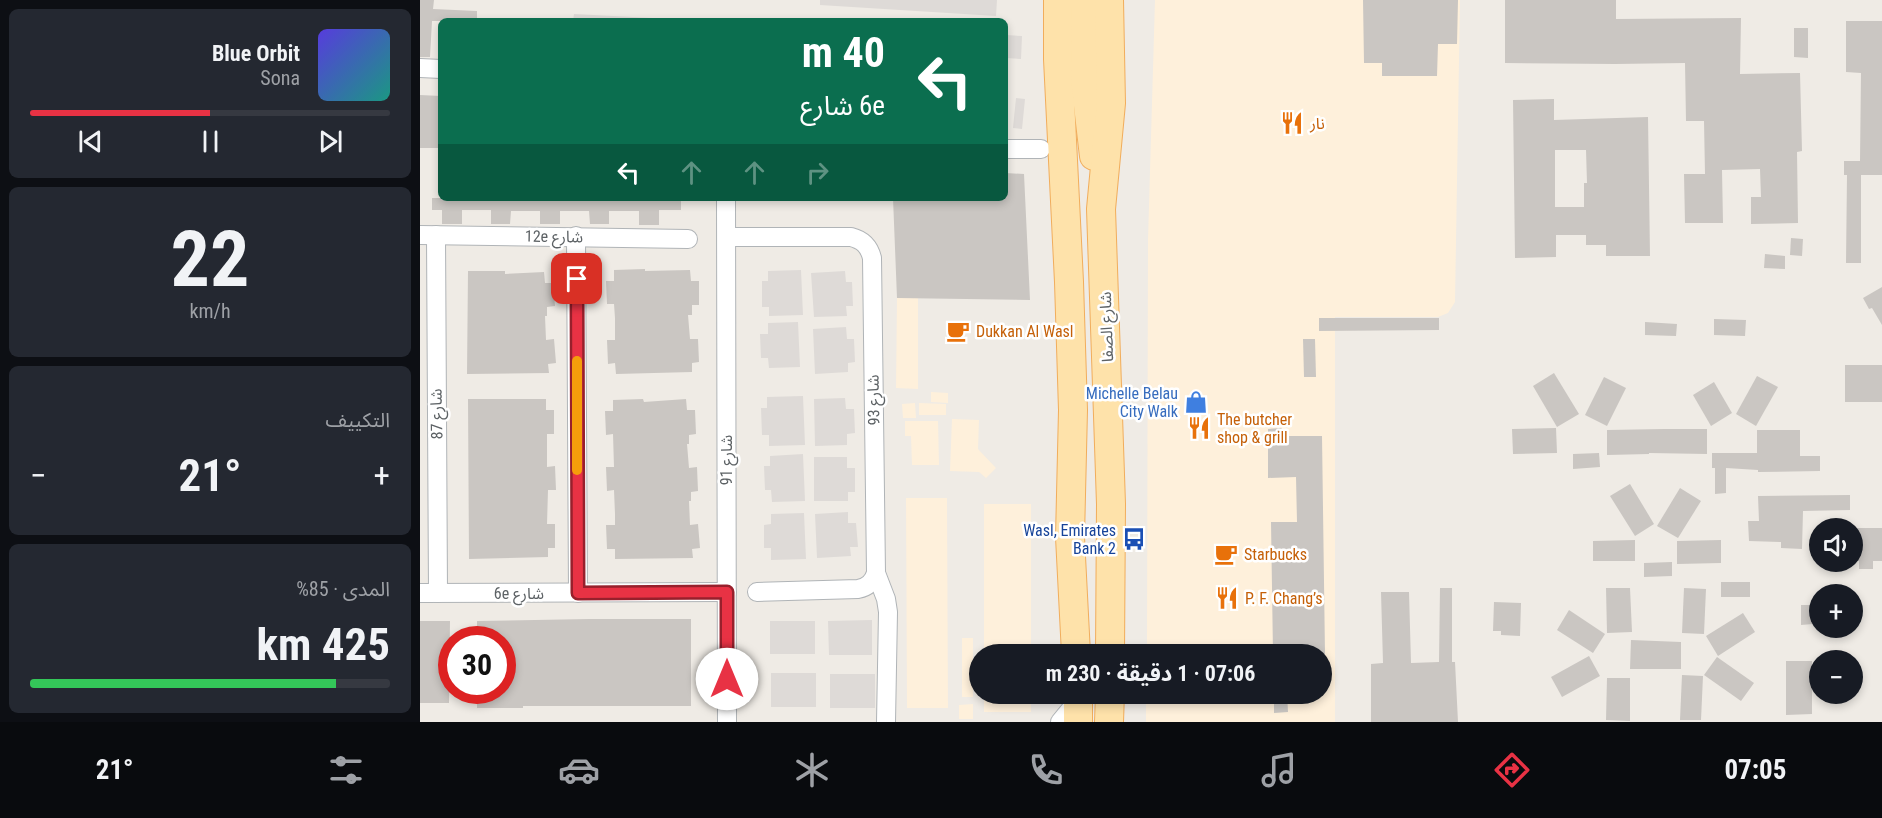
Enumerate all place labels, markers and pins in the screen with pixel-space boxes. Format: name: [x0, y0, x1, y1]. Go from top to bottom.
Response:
restaurant icon: نار: [1279, 110, 1305, 136]
place label: نار: [1309, 114, 1325, 133]
pin: [551, 253, 602, 304]
cafe icon: Dukkan Al Wasl: [945, 318, 971, 344]
place label: Dukkan Al Wasl: [976, 322, 1074, 341]
place label: Michelle Belau City Walk: [1086, 384, 1179, 421]
shop icon: Michelle Belau City Walk: [1183, 389, 1209, 415]
place label: The butcher shop & grill: [1217, 410, 1292, 447]
restaurant icon: The butcher shop & grill: [1186, 415, 1212, 441]
place label: Wasl, Emirates Bank 2: [1023, 521, 1116, 558]
bus stop icon: Wasl, Emirates Bank 2: [1121, 526, 1147, 552]
cafe icon: Starbucks: [1213, 541, 1239, 567]
place label: Starbucks: [1244, 545, 1307, 564]
restaurant icon: P. F. Chang’s: [1214, 585, 1240, 611]
place label: P. F. Chang’s: [1245, 589, 1323, 608]

